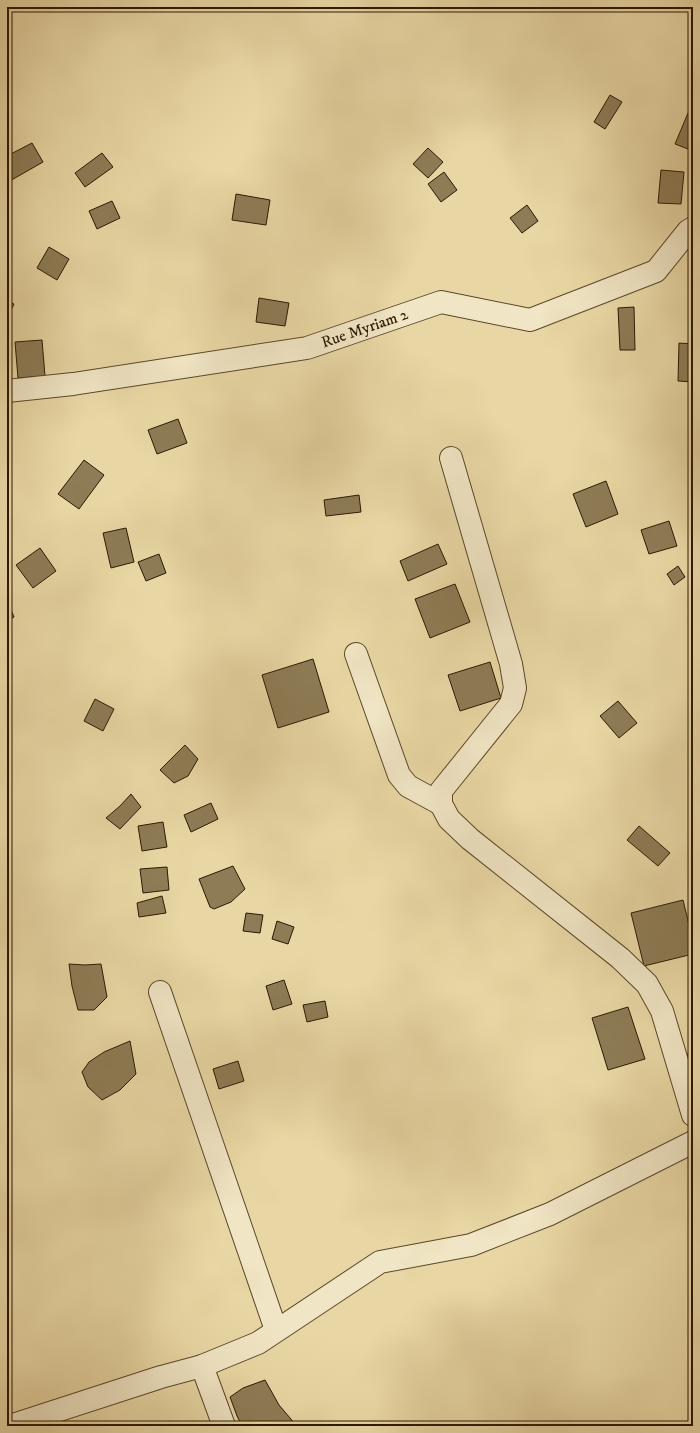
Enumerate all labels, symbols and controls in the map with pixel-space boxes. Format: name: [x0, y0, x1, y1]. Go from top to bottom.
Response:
street label: Rue Myriam 2: [319, 304, 411, 352]

